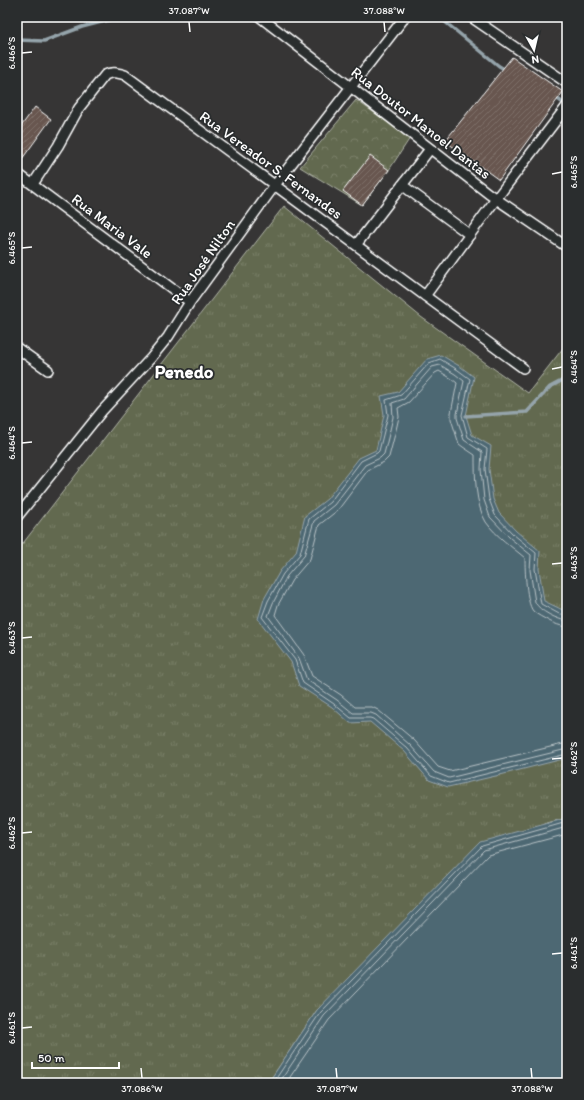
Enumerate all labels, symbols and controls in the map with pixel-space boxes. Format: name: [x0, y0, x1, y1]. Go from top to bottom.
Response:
text: 37.087°W: [169, 4, 210, 17]
text: 37.088°W: [363, 4, 405, 17]
north arrow: [514, 30, 554, 70]
text: 6.466°S: [5, 36, 18, 69]
text: N: [531, 52, 540, 66]
street label: Rua Doutor Manoel Dantas: [348, 63, 495, 183]
street label: Rua Vereador S. Fernandes: [196, 107, 346, 223]
text: 6.465°S: [567, 155, 580, 188]
street label: Rua Maria Vale: [68, 190, 156, 262]
street label: Rua José Nilton: [167, 216, 239, 308]
text: 6.465°S: [5, 231, 18, 264]
text: 6.464°S: [567, 350, 580, 384]
district label: Penedo: [155, 360, 214, 383]
text: 6.464°S: [5, 426, 18, 460]
text: 6.463°S: [567, 546, 580, 580]
text: 6.463°S: [5, 621, 18, 655]
text: 6.462°S: [567, 741, 580, 774]
text: 6.462°S: [5, 816, 18, 849]
text: 6.461°S: [567, 936, 580, 969]
text: 6.461°S: [5, 1011, 18, 1044]
scale bar: [32, 1044, 119, 1070]
text: 50 m: [38, 1051, 64, 1065]
text: 37.086°W: [121, 1082, 163, 1095]
text: 37.087°W: [317, 1082, 358, 1095]
text: 37.088°W: [511, 1082, 553, 1095]

